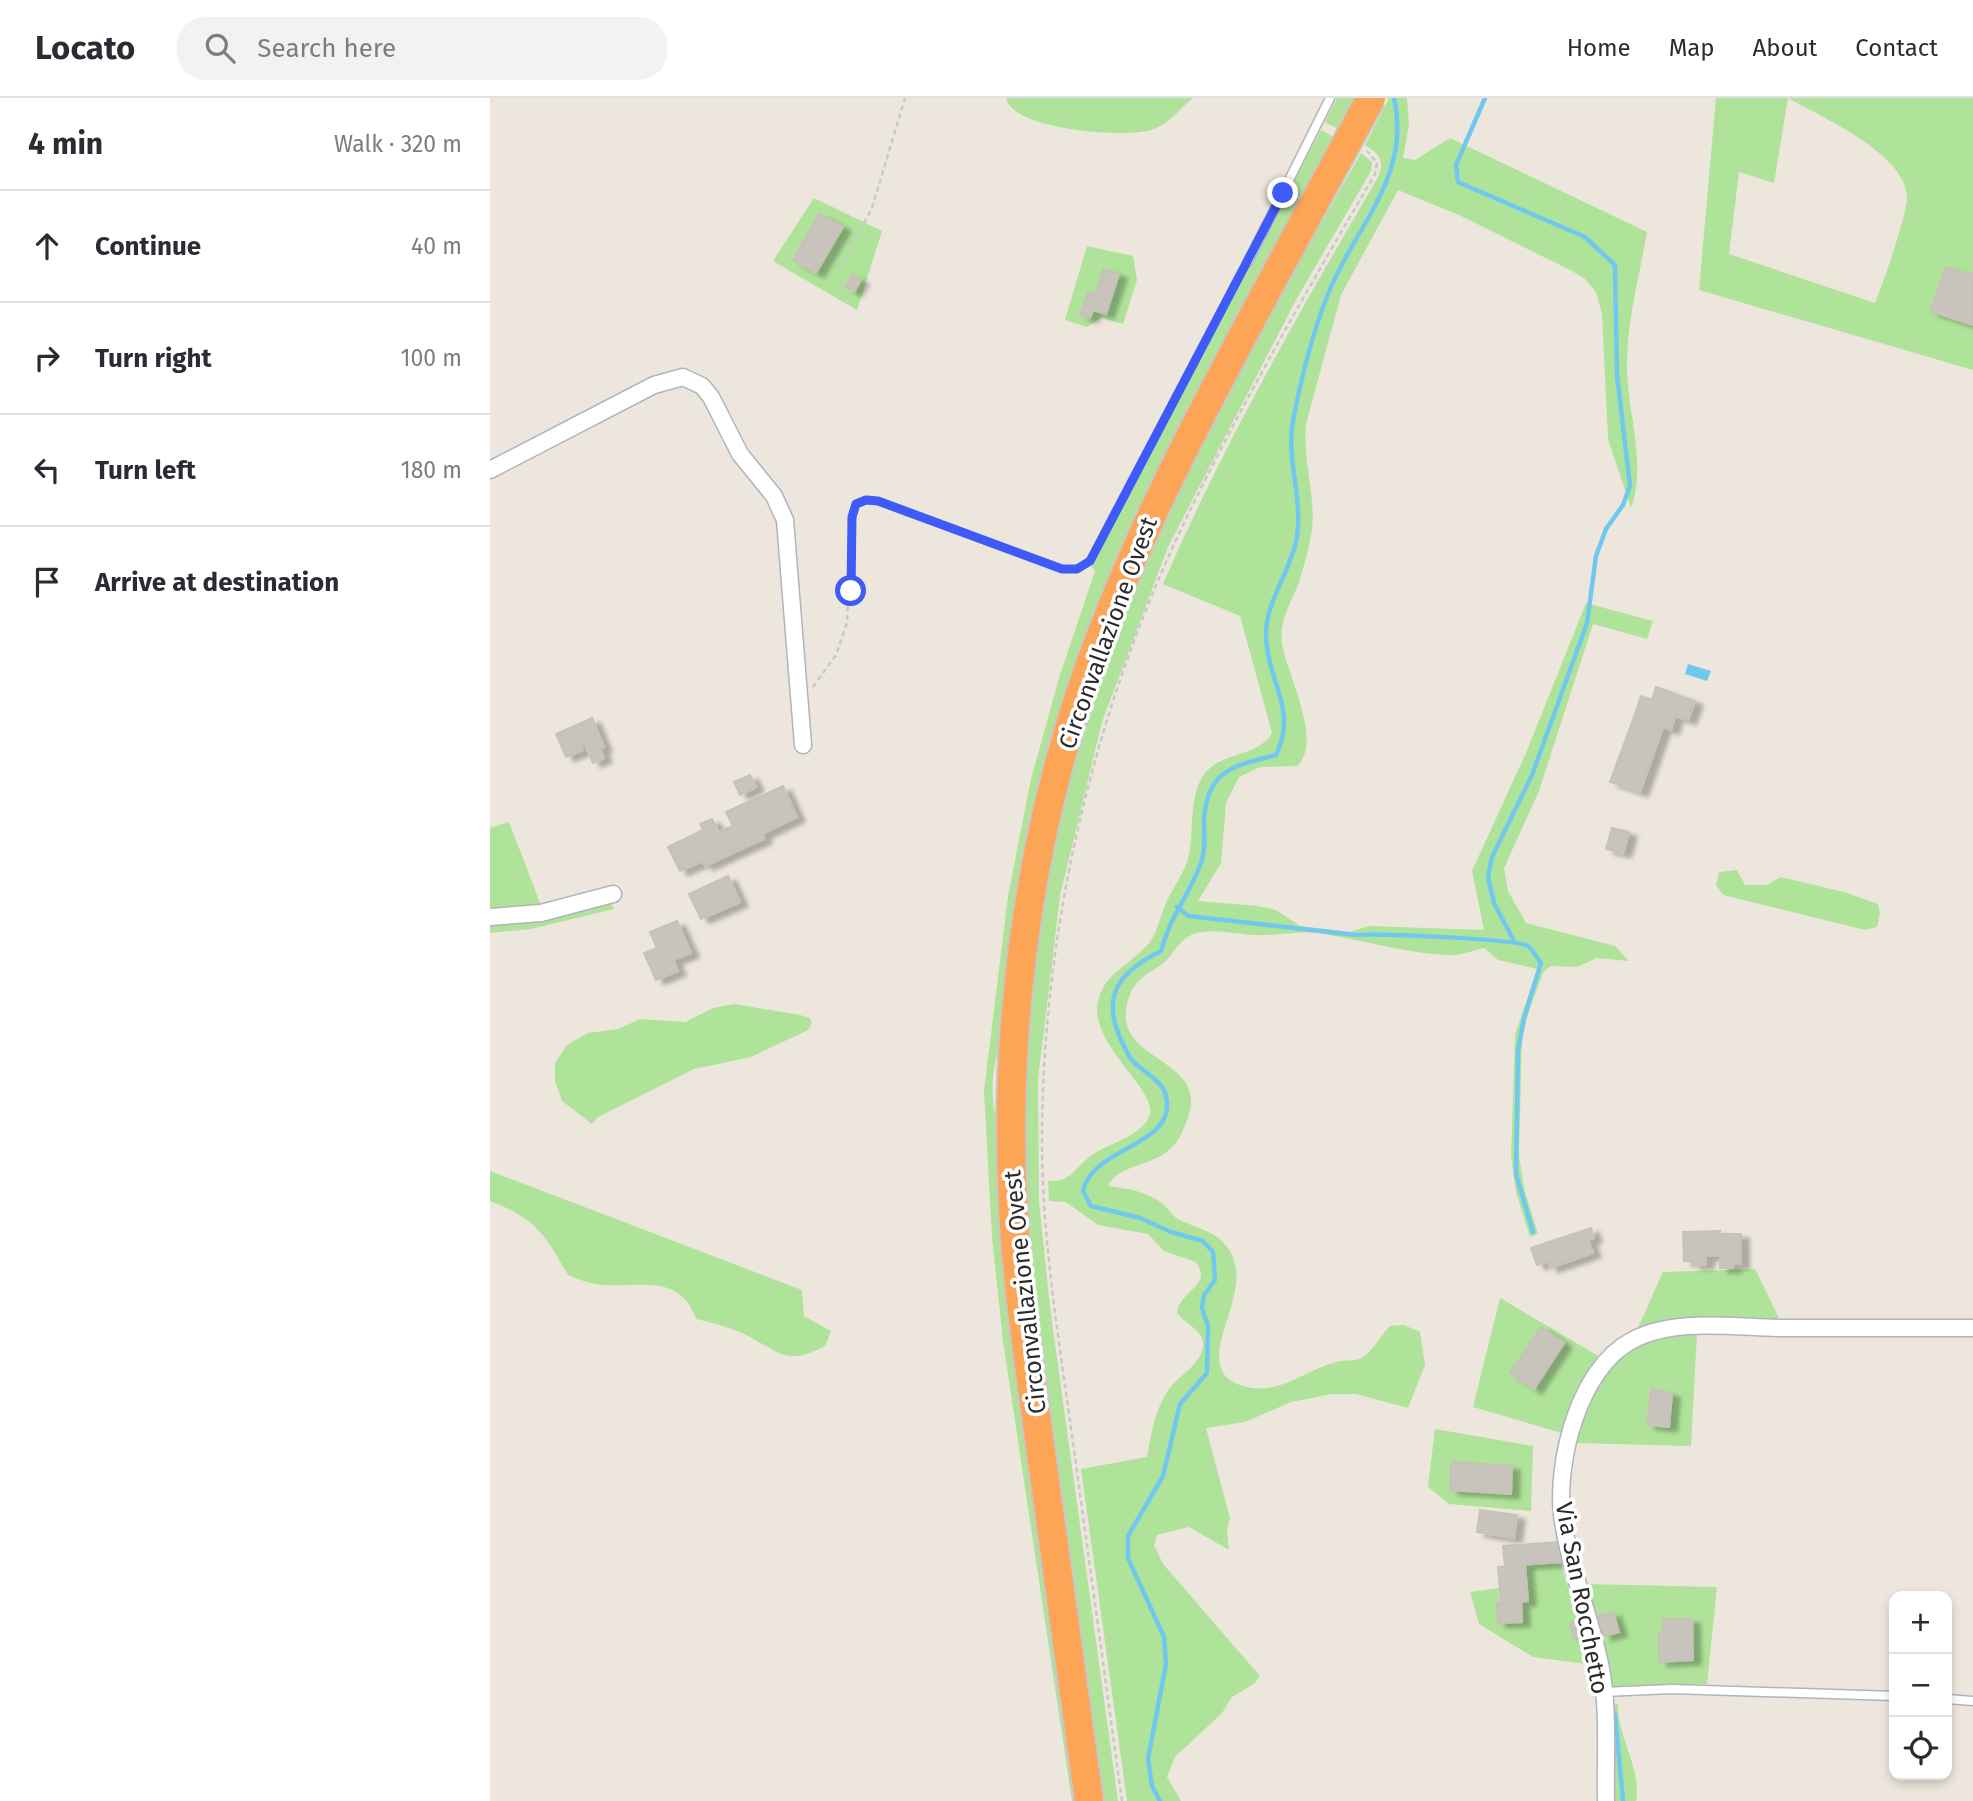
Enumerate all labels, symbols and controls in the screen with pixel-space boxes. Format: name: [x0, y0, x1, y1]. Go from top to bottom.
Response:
search box: [177, 17, 667, 80]
text: Locato: [35, 28, 135, 68]
icon: search: [201, 29, 239, 67]
text: Search here: [257, 33, 396, 64]
text: Home: [1567, 34, 1631, 62]
text: Map: [1669, 34, 1715, 62]
text: About: [1753, 34, 1817, 62]
text: Contact: [1855, 34, 1938, 62]
text: 4 min: [28, 126, 103, 162]
text: Walk · 320 m: [334, 130, 462, 158]
route end: [1267, 177, 1298, 208]
icon: ahead: [28, 227, 66, 265]
text: Continue: [95, 231, 201, 262]
text: 40 m: [411, 232, 462, 260]
icon: right: [28, 339, 66, 377]
text: Turn right: [95, 343, 212, 374]
text: 100 m: [401, 344, 462, 372]
icon: left: [28, 451, 66, 489]
text: Turn left: [95, 455, 196, 486]
text: 180 m: [401, 456, 462, 484]
street label: Circonvallazione Ovest: [1053, 513, 1163, 753]
icon: arrive: [28, 563, 66, 601]
text: Arrive at destination: [95, 567, 339, 598]
route start: [835, 575, 866, 606]
street label: Circonvallazione Ovest: [998, 1168, 1052, 1415]
street label: Via San Rocchetto: [1550, 1500, 1614, 1696]
map controls: [1889, 1591, 1952, 1780]
button: +: [1889, 1591, 1952, 1654]
button: −: [1889, 1654, 1952, 1717]
button: locate: [1889, 1717, 1952, 1780]

